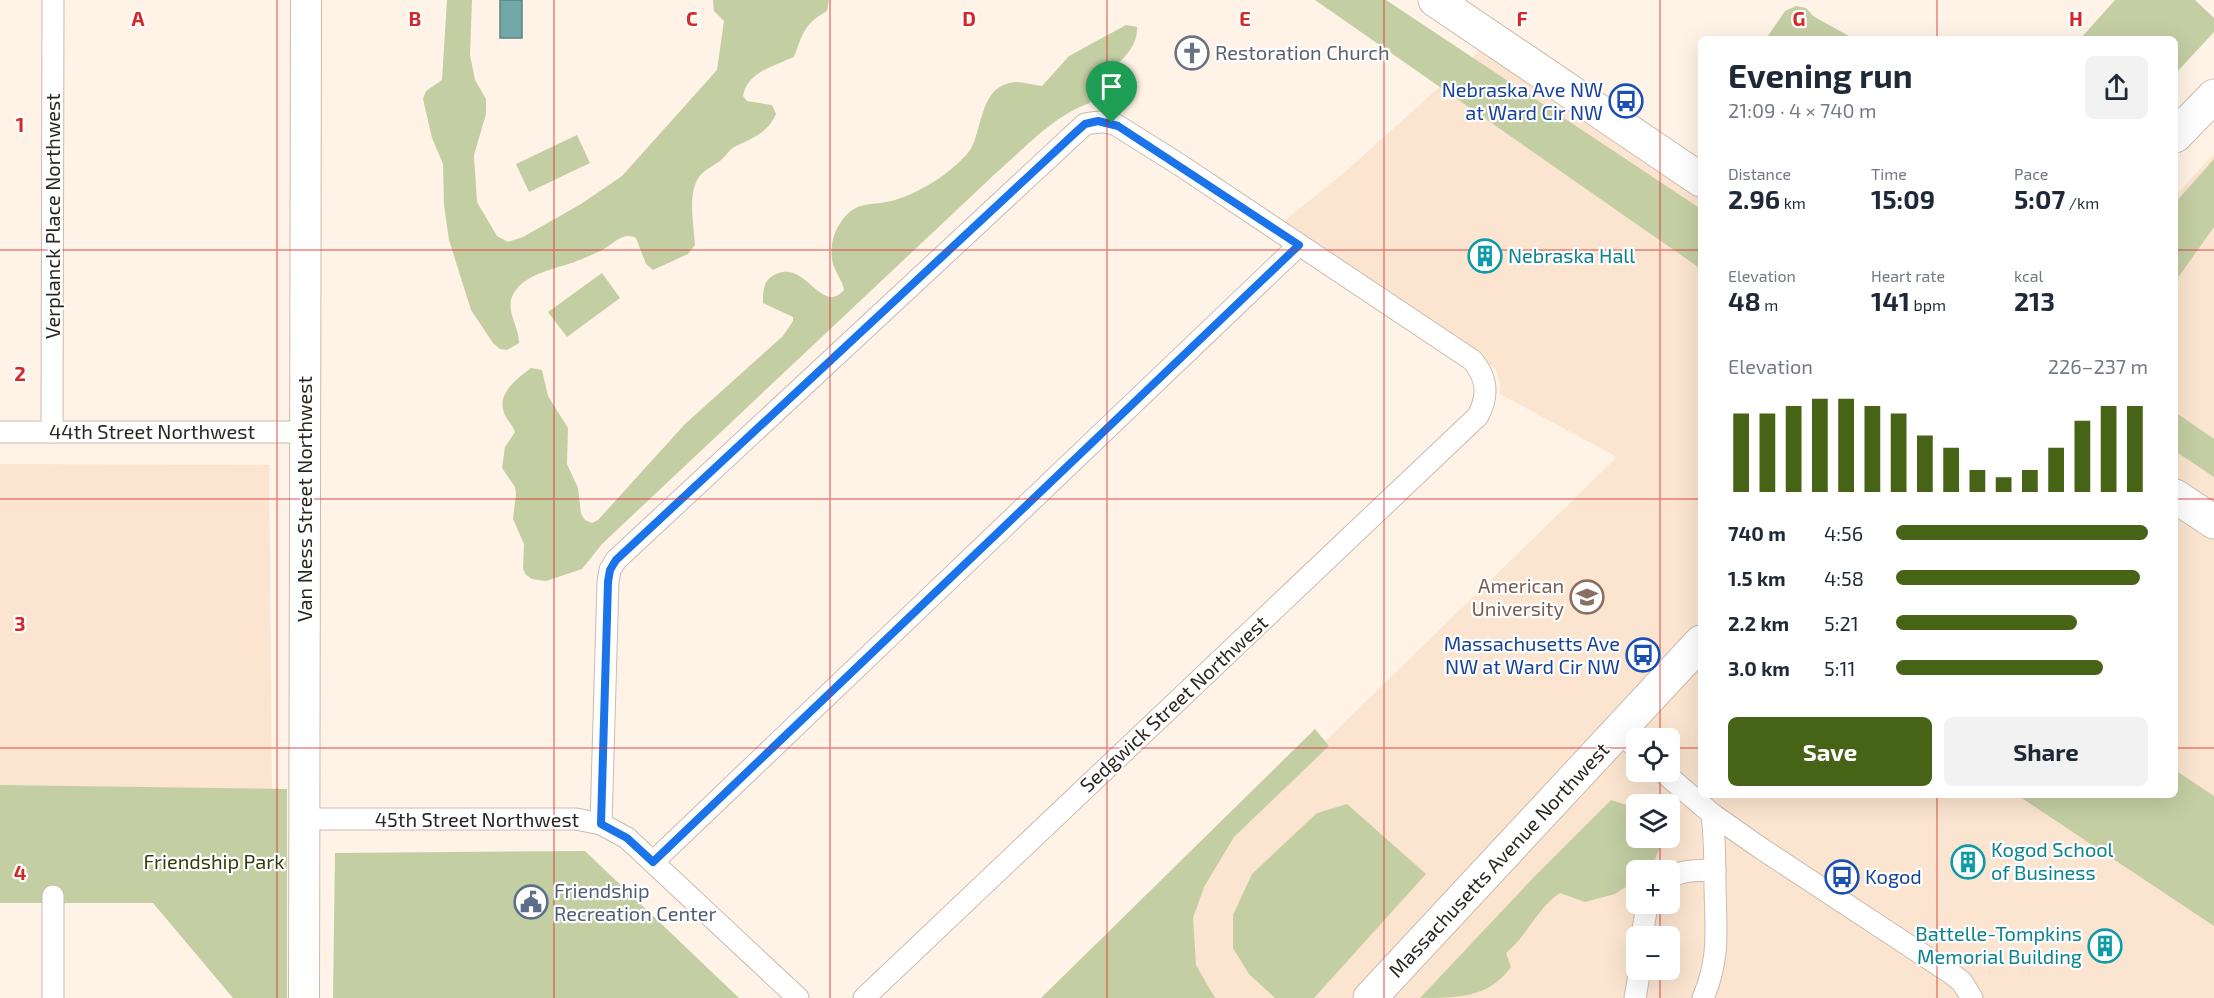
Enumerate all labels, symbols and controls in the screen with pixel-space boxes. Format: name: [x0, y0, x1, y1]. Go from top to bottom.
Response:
text: A: [131, 6, 145, 30]
text: B: [409, 6, 421, 30]
text: C: [686, 6, 698, 30]
text: D: [962, 6, 976, 30]
text: E: [1239, 6, 1251, 30]
text: F: [1516, 6, 1528, 30]
text: G: [1793, 6, 1805, 30]
text: H: [2069, 6, 2083, 30]
church icon: Restoration Church: [1174, 35, 1210, 71]
place label: Restoration Church: [1215, 40, 1390, 64]
text: Evening run: [1728, 55, 1913, 95]
button: share: [2085, 56, 2148, 119]
pin: [1086, 61, 1137, 123]
icon: arrive: [1095, 70, 1128, 103]
place label: Nebraska Ave NW at Ward Cir NW: [1442, 77, 1603, 124]
bus stop icon: Nebraska Ave NW at Ward Cir NW: [1608, 83, 1644, 119]
street label: Verplanck Place Northwest: [40, 93, 64, 339]
text: 21:09 · 4 × 740 m: [1728, 98, 1877, 122]
text: 1: [16, 112, 24, 136]
text: Distance: [1728, 164, 1791, 183]
text: Time: [1871, 164, 1907, 183]
text: Pace: [2014, 164, 2048, 183]
text: 2.96: [1728, 183, 1780, 214]
text: 15:09: [1871, 183, 1935, 214]
text: 5:07: [2014, 183, 2065, 214]
text: km: [1780, 193, 1806, 212]
text: /km: [2065, 193, 2099, 212]
building icon: Nebraska Hall: [1467, 238, 1503, 274]
place label: Nebraska Hall: [1508, 243, 1635, 267]
text: Elevation: [1728, 266, 1796, 285]
text: Heart rate: [1871, 266, 1945, 285]
text: kcal: [2014, 266, 2043, 285]
text: 48: [1728, 285, 1761, 316]
text: 141: [1871, 285, 1910, 316]
text: 213: [2014, 285, 2055, 316]
text: m: [1761, 295, 1778, 314]
text: bpm: [1910, 295, 1946, 314]
text: Elevation: [1728, 354, 1813, 378]
text: 226–237 m: [2048, 354, 2148, 378]
text: 2: [14, 361, 26, 385]
street label: Van Ness Street Northwest: [292, 376, 316, 622]
street label: 44th Street Northwest: [49, 419, 255, 443]
text: 740 m: [1728, 521, 1786, 545]
text: 4:56: [1824, 521, 1863, 545]
text: 1.5 km: [1728, 566, 1786, 590]
text: 4:58: [1824, 566, 1864, 590]
place label: American University: [1472, 573, 1564, 620]
school or university icon: American University: [1569, 579, 1605, 615]
street label: Sedgwick Street Northwest: [1074, 610, 1272, 797]
text: 3: [14, 611, 26, 635]
text: 2.2 km: [1728, 611, 1789, 635]
text: 5:21: [1824, 611, 1859, 635]
place label: Massachusetts Ave NW at Ward Cir NW: [1444, 631, 1620, 678]
bus stop icon: Massachusetts Ave NW at Ward Cir NW: [1625, 637, 1661, 673]
text: 3.0 km: [1728, 656, 1790, 680]
text: 5:11: [1824, 656, 1855, 680]
button: Save: [1728, 717, 1932, 786]
button: Share: [1944, 717, 2148, 786]
map controls: [1626, 728, 1680, 980]
button: locate: [1626, 728, 1680, 782]
street label: Massachusetts Avenue Northwest: [1383, 737, 1614, 982]
button: layers: [1626, 794, 1680, 848]
street label: 45th Street Northwest: [375, 807, 580, 831]
place label: Kogod School of Business: [1991, 837, 2114, 884]
building icon: Kogod School of Business: [1950, 844, 1986, 880]
park label: Friendship Park: [144, 849, 284, 873]
bus stop icon: Kogod: [1824, 859, 1860, 895]
text: 4: [14, 860, 27, 884]
button: +: [1626, 860, 1680, 914]
place label: Kogod: [1865, 864, 1922, 888]
place label: Friendship Recreation Center: [554, 878, 716, 925]
public building icon: Friendship Recreation Center: [513, 884, 549, 920]
place label: Battelle-Tompkins Memorial Building: [1915, 921, 2082, 968]
button: −: [1626, 926, 1680, 980]
building icon: Battelle-Tompkins Memorial Building: [2087, 928, 2123, 964]

